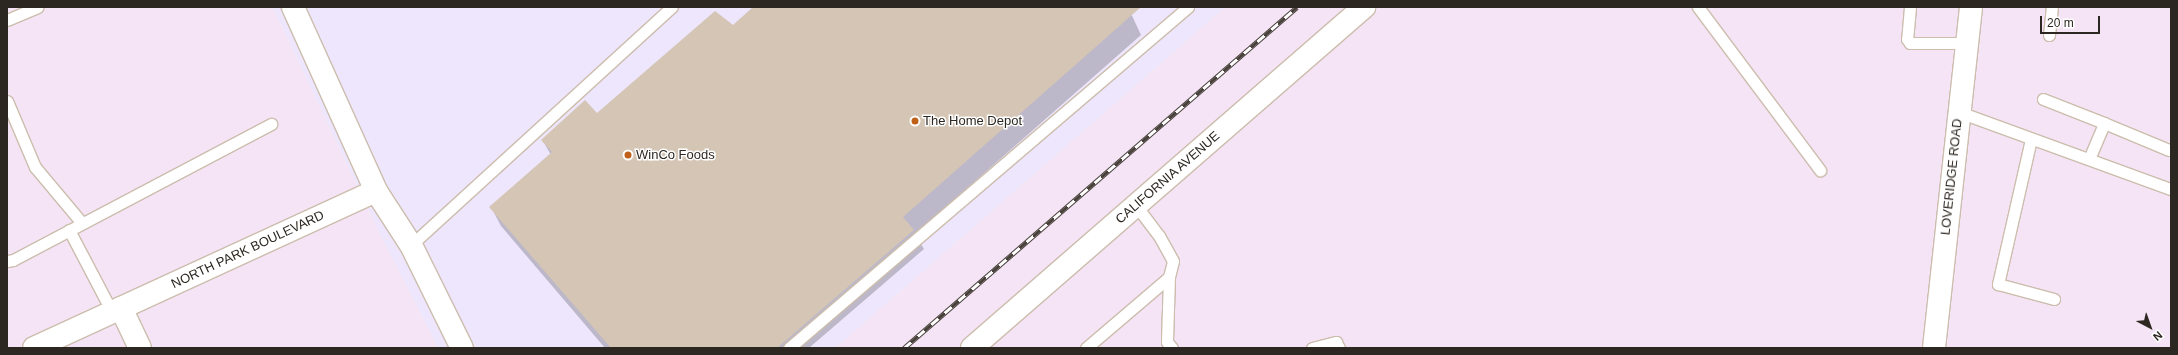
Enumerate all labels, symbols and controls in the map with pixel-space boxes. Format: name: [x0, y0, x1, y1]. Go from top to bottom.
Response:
scale bar: [2042, 8, 2102, 34]
text: 20 m: [2047, 16, 2074, 30]
place label: The Home Depot: [923, 113, 1022, 129]
marker: The Home Depot: [910, 116, 920, 126]
street label: LOVERIDGE ROAD: [1938, 118, 1966, 236]
street label: CALIFORNIA AVENUE: [1112, 128, 1224, 228]
place label: WinCo Foods: [636, 147, 715, 163]
marker: WinCo Foods: [623, 150, 633, 160]
street label: NORTH PARK BOULEVARD: [169, 208, 327, 292]
north arrow: [2130, 307, 2170, 347]
text: N: [2151, 329, 2165, 343]

